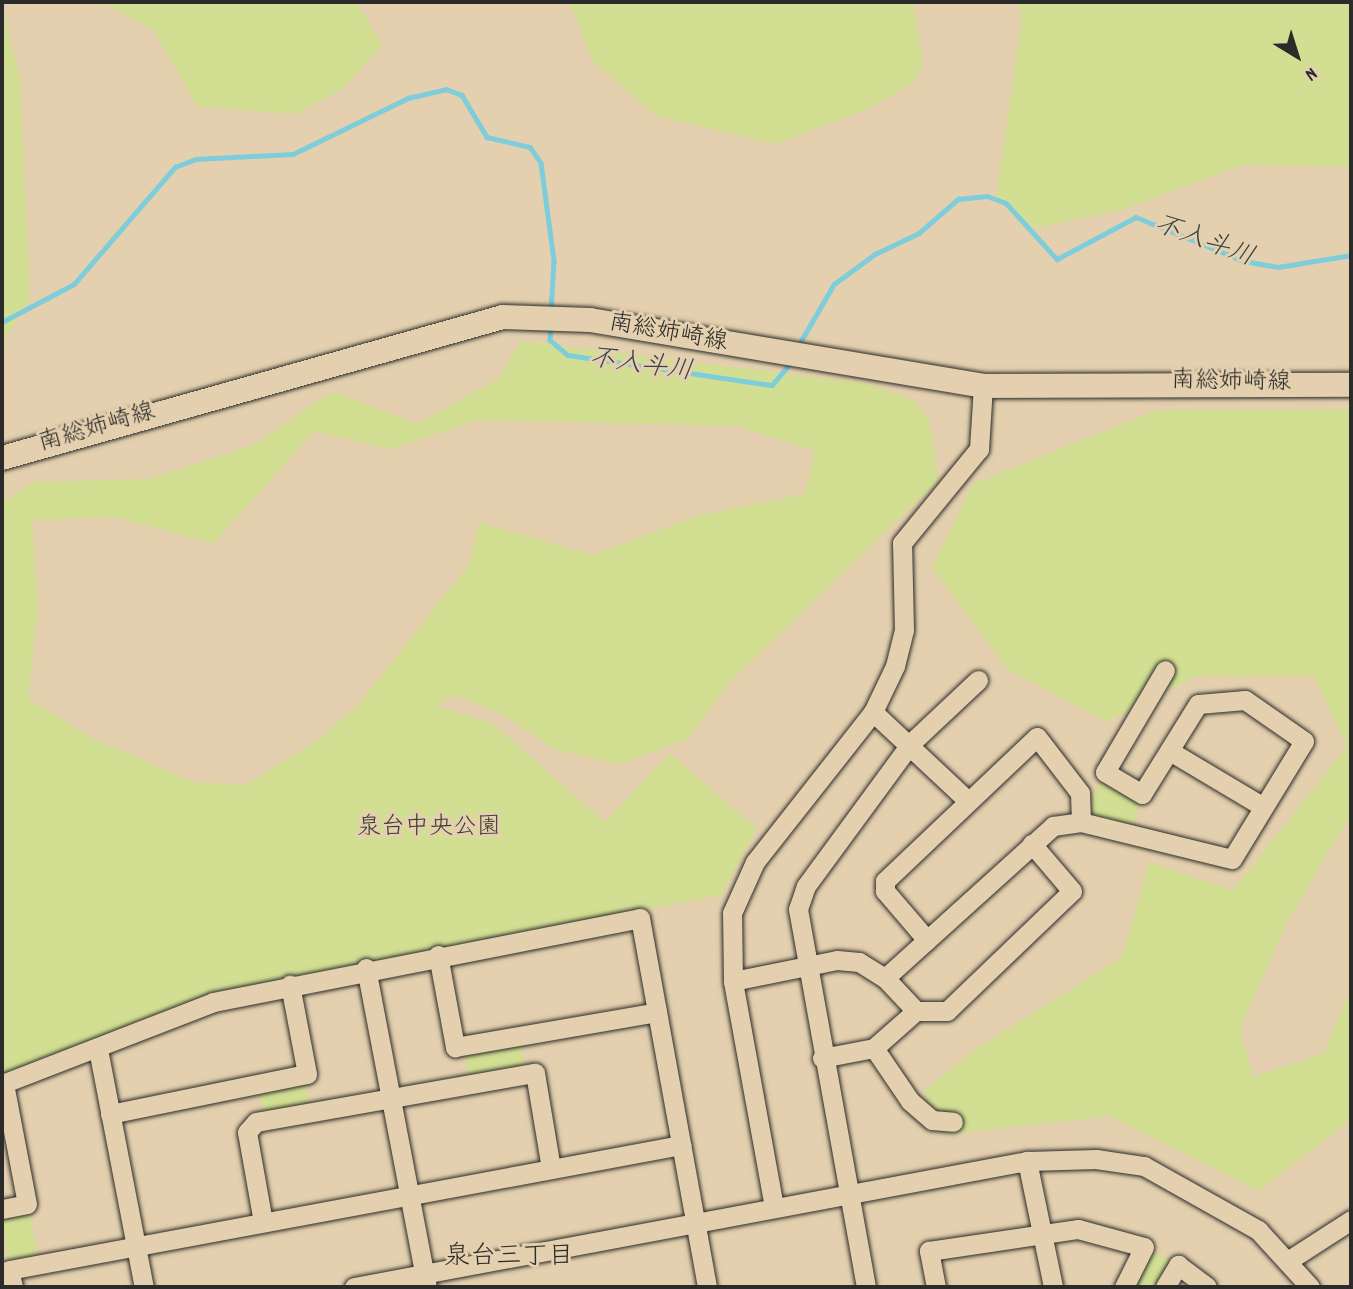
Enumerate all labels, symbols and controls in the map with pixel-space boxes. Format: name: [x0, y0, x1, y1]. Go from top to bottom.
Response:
north arrow: [1262, 21, 1332, 91]
text: N: [1298, 59, 1322, 86]
water label: 不入斗川: [1150, 210, 1258, 274]
street label: 南総姉崎線: [606, 309, 730, 359]
water label: 不入斗川: [587, 343, 695, 389]
street label: 南総姉崎線: [1171, 368, 1291, 398]
street label: 南総姉崎線: [35, 399, 159, 459]
park label: 泉台中央公園: [357, 815, 501, 843]
district label: 泉台三丁目: [444, 1242, 574, 1274]

